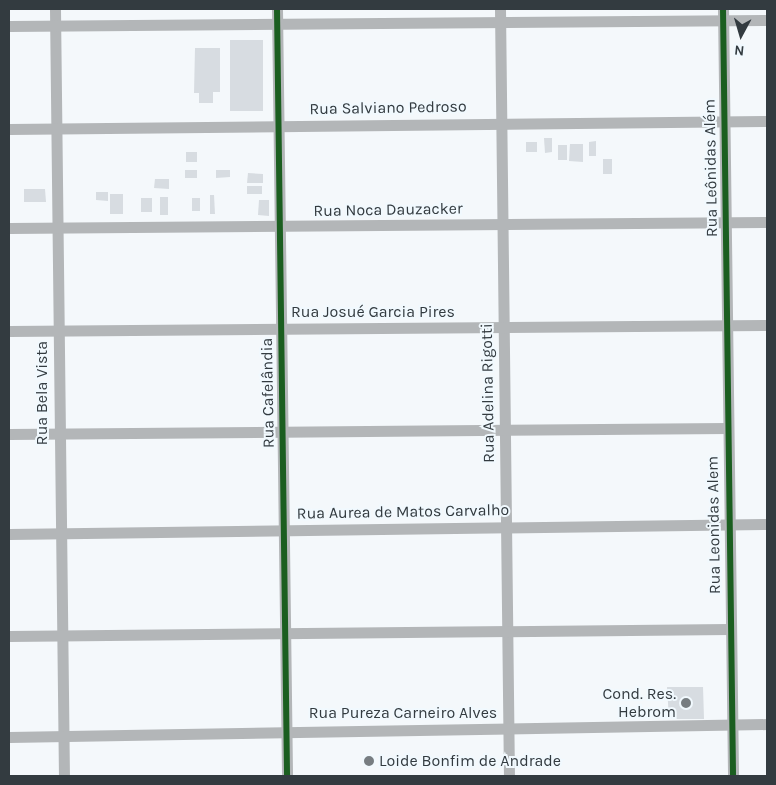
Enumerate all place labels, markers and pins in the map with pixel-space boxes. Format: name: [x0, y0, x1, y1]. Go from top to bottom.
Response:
place label: Cond. Res. Hebrom: [602, 684, 676, 722]
marker: Cond. Res. Hebrom: [680, 697, 692, 709]
place label: Loide Bonfim de Andrade: [379, 751, 561, 771]
marker: Loide Bonfim de Andrade: [363, 755, 375, 767]

